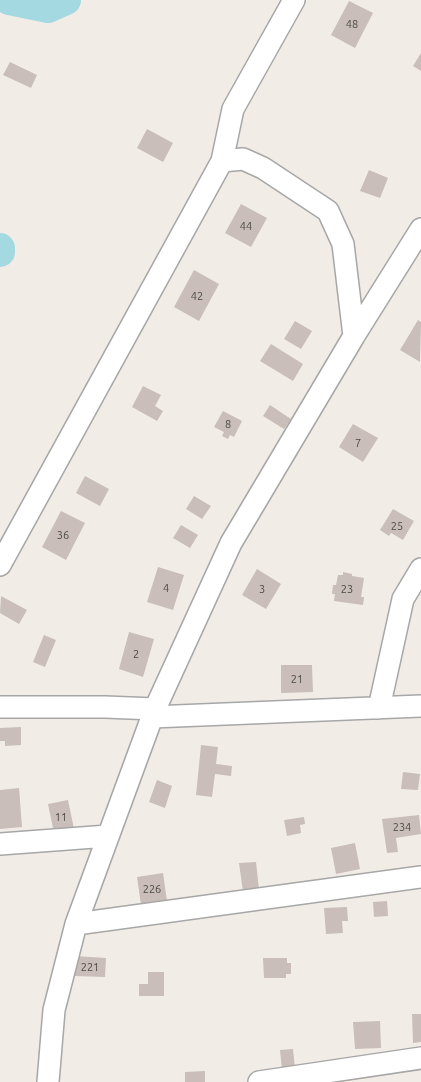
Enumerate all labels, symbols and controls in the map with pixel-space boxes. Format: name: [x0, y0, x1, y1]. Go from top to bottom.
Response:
house number: 48: [346, 17, 358, 31]
house number: 44: [240, 219, 252, 233]
house number: 42: [191, 289, 203, 303]
house number: 8: [225, 417, 231, 431]
house number: 7: [355, 436, 361, 450]
house number: 25: [391, 519, 403, 533]
house number: 36: [57, 528, 69, 542]
house number: 4: [163, 581, 169, 595]
house number: 3: [259, 582, 265, 596]
house number: 23: [341, 582, 353, 596]
house number: 2: [133, 647, 139, 661]
house number: 21: [291, 672, 303, 686]
house number: 11: [55, 810, 67, 824]
house number: 234: [393, 820, 411, 834]
house number: 226: [143, 882, 161, 896]
house number: 221: [81, 960, 99, 974]

